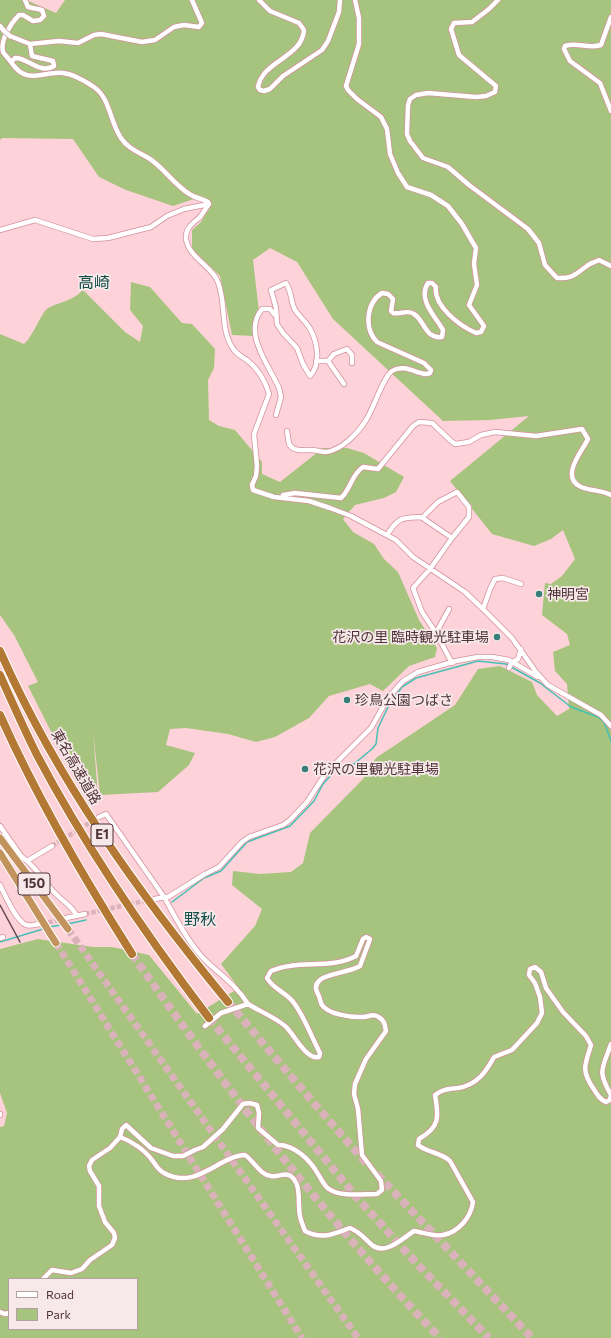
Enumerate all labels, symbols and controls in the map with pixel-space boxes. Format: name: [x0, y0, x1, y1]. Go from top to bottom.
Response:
district label: 高崎: [78, 273, 110, 293]
place label: 神明宮: [547, 586, 589, 602]
marker: 神明宮: [534, 589, 544, 599]
place label: 花沢の里 臨時観光駐車場: [332, 629, 489, 645]
marker: 花沢の里 臨時観光駐車場: [492, 632, 502, 642]
place label: 珍鳥公園つばさ: [355, 692, 453, 708]
marker: 珍鳥公園つばさ: [342, 695, 352, 705]
street label: 東名高速道路: [48, 726, 104, 808]
place label: 花沢の里観光駐車場: [313, 761, 439, 777]
marker: 花沢の里観光駐車場: [300, 764, 310, 774]
road number: E1: [91, 824, 113, 846]
road number: 150: [18, 873, 50, 895]
district label: 野秋: [184, 910, 216, 930]
legend: [8, 1278, 138, 1330]
text: Road: [46, 1287, 74, 1301]
text: Park: [46, 1307, 71, 1321]

